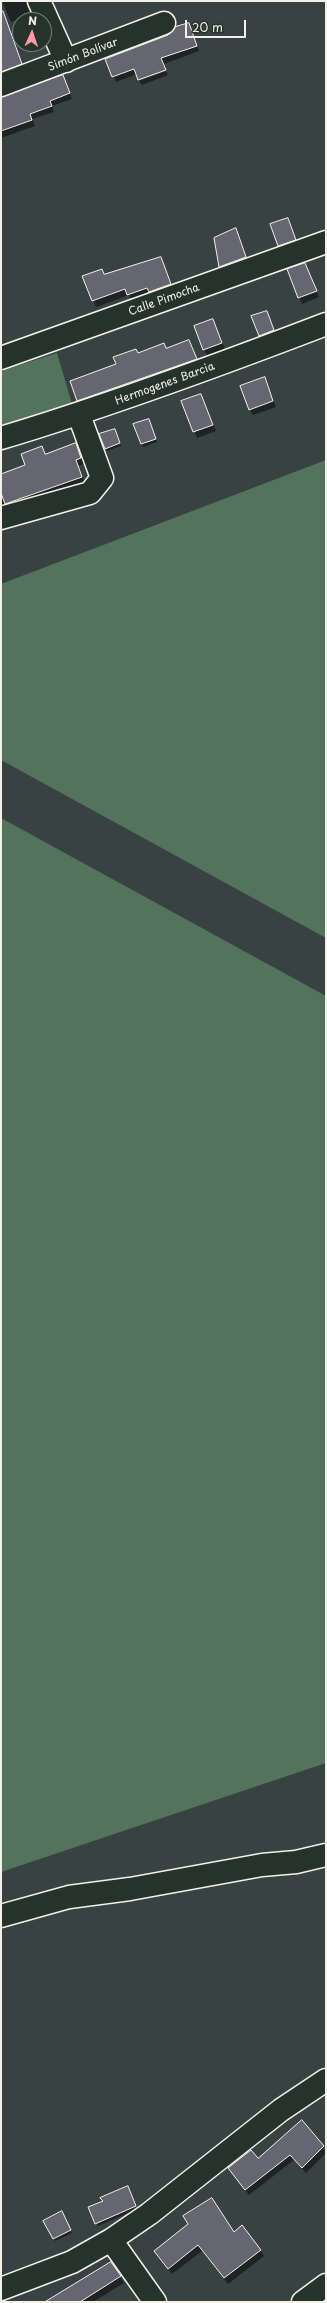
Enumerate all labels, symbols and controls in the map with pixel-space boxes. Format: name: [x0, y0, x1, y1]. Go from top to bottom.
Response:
north arrow: [12, 12, 52, 52]
text: N: [28, 12, 37, 29]
scale bar: [187, 12, 248, 38]
text: 20 m: [192, 18, 223, 36]
street label: Simón Bolívar: [46, 36, 120, 74]
street label: Calle Pimocha: [127, 281, 201, 319]
street label: Hermogenes Barcia: [114, 360, 216, 408]

